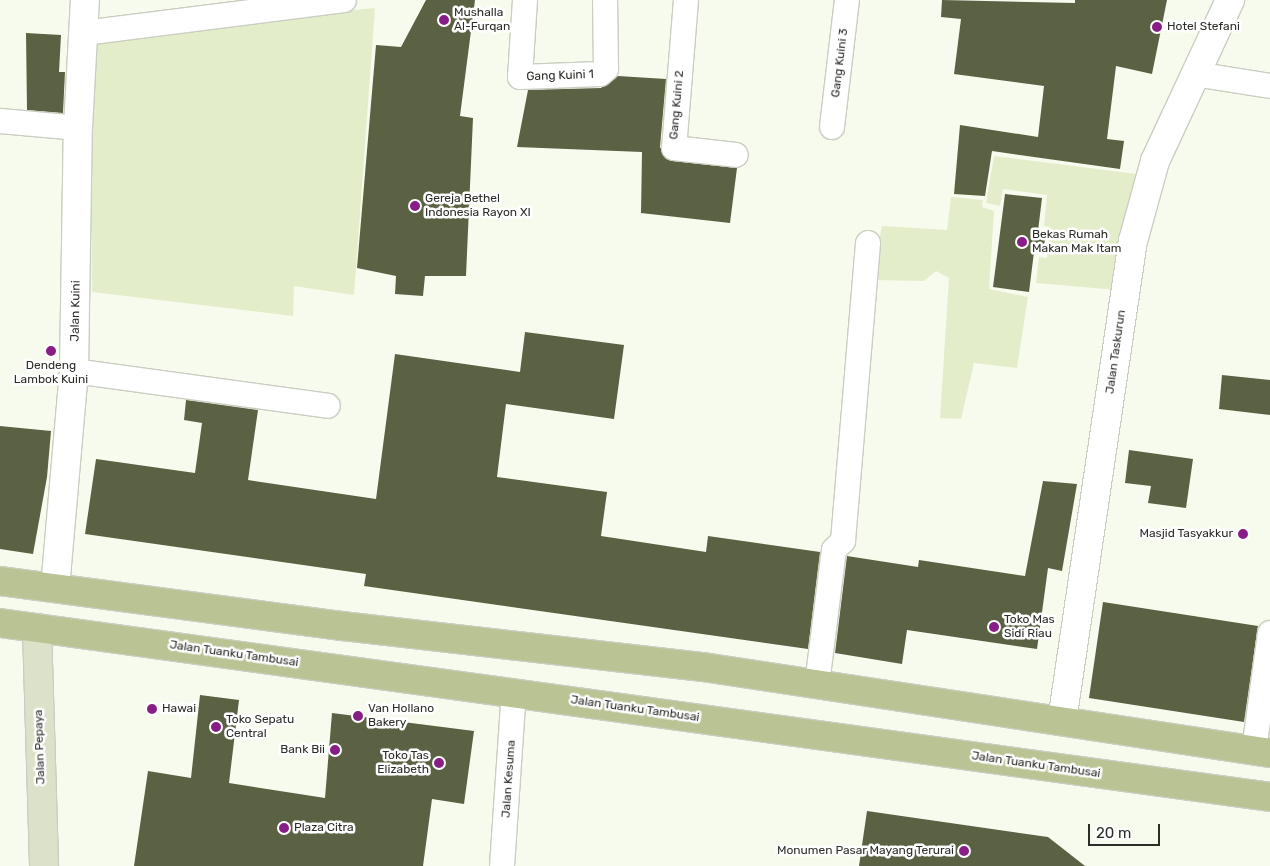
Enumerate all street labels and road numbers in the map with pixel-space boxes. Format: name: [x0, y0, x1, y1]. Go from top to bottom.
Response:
street label: Gang Kuini 3: [829, 28, 851, 98]
street label: Gang Kuini 1: [526, 68, 594, 84]
street label: Gang Kuini 2: [667, 70, 687, 140]
street label: Jalan Kuini: [68, 280, 84, 342]
street label: Jalan Taskurun: [1103, 309, 1129, 395]
street label: Jalan Tuanku Tambusai: [168, 638, 300, 670]
street label: Jalan Tuanku Tambusai: [569, 693, 701, 725]
street label: Jalan Pepaya: [31, 709, 49, 785]
street label: Jalan Kesuma: [499, 740, 519, 818]
street label: Jalan Tuanku Tambusai: [970, 749, 1102, 781]

